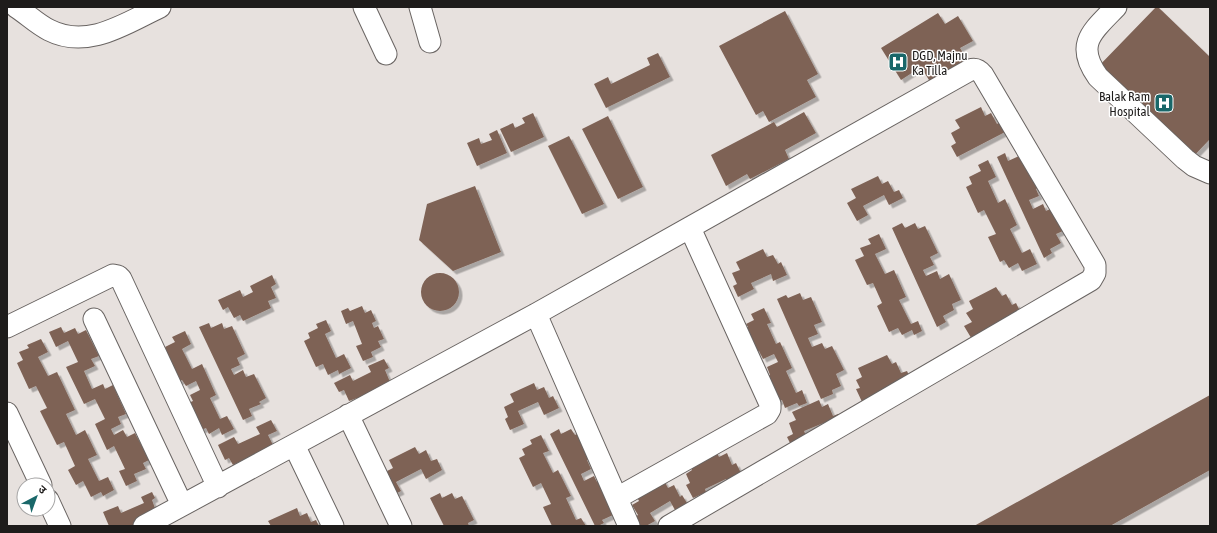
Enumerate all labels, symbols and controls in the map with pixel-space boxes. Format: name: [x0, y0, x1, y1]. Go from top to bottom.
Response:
place label: DGD, Majnu Ka Tilla: [912, 48, 968, 78]
hospital icon: DGD, Majnu Ka Tilla: [887, 51, 909, 73]
place label: Balak Ram Hospital: [1099, 89, 1151, 119]
hospital icon: Balak Ram Hospital: [1153, 92, 1175, 114]
north arrow: [16, 477, 56, 517]
text: उ: [36, 483, 49, 496]

